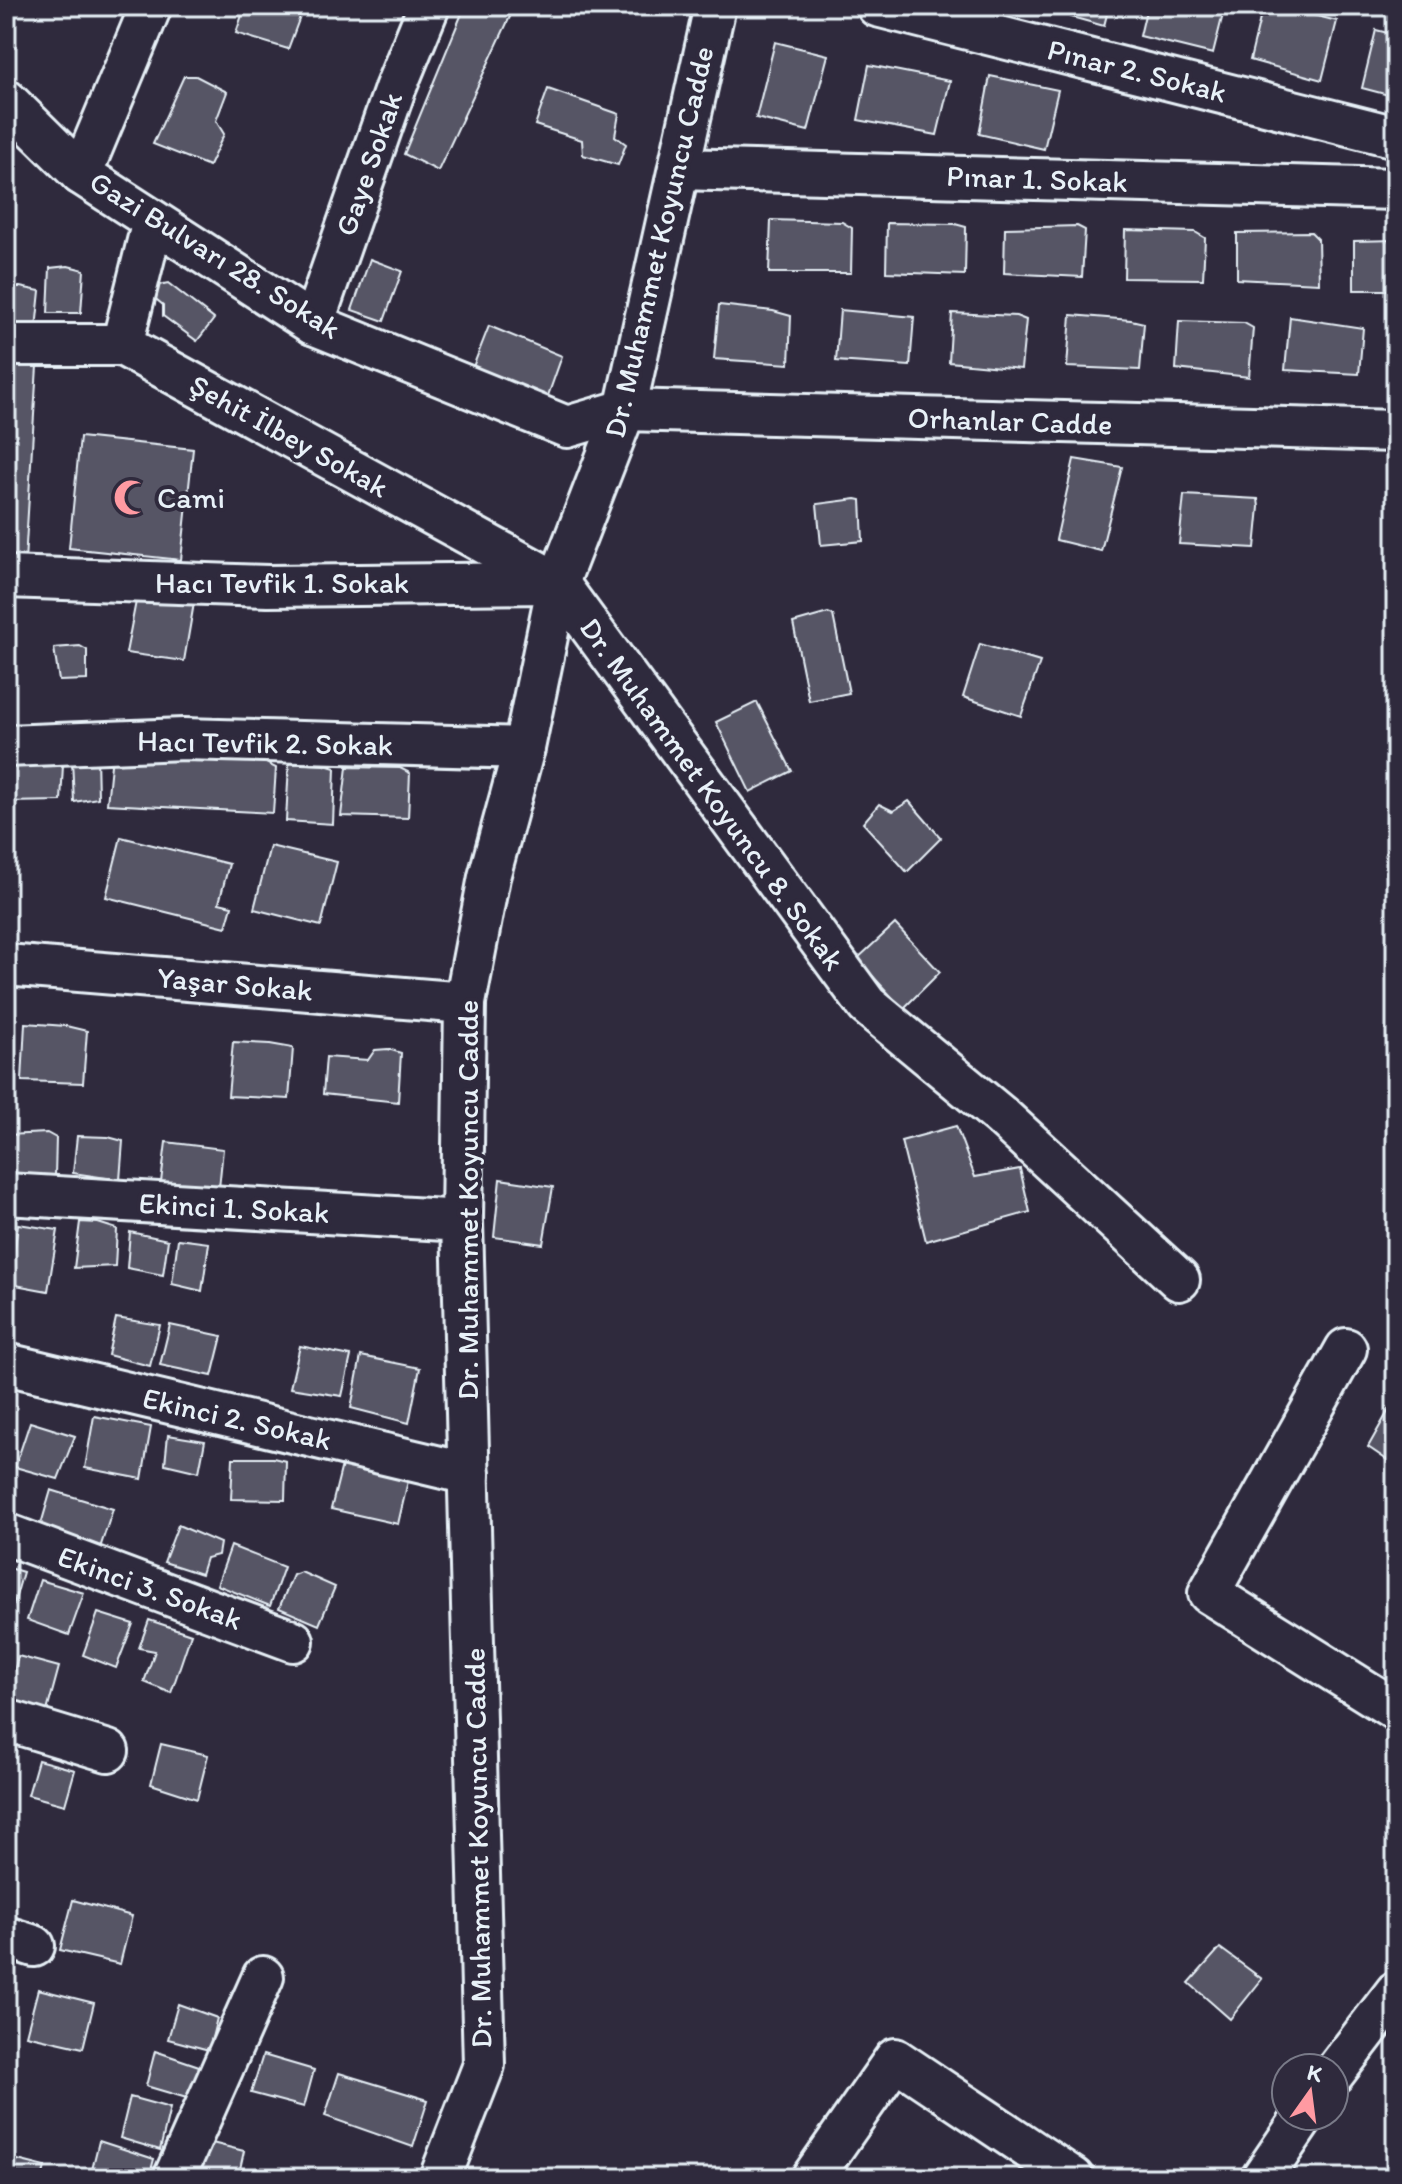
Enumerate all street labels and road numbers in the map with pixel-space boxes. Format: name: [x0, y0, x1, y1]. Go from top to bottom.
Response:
street label: Pınar 2. Sokak: [1044, 30, 1230, 111]
street label: Dr. Muhammet Koyuncu Cadde: [595, 43, 722, 441]
street label: Gaye Sokak: [327, 87, 411, 241]
street label: Pınar 1. Sokak: [946, 157, 1128, 200]
street label: Gazi Bulvarı 28. Sokak: [83, 162, 348, 347]
street label: Şehit İlbey Sokak: [183, 366, 396, 506]
street label: Orhanlar Cadde: [907, 398, 1113, 443]
street label: Hacı Tevfik 1. Sokak: [155, 564, 409, 601]
street label: Dr. Muhammet Koyuncu 8. Sokak: [572, 610, 853, 977]
street label: Hacı Tevfik 2. Sokak: [137, 722, 393, 763]
street label: Yaşar Sokak: [156, 958, 315, 1009]
street label: Dr. Muhammet Koyuncu Cadde: [449, 1000, 486, 1400]
street label: Ekinci 1. Sokak: [138, 1184, 330, 1231]
street label: Ekinci 2. Sokak: [139, 1379, 335, 1458]
street label: Ekinci 3. Sokak: [53, 1537, 247, 1638]
street label: Dr. Muhammet Koyuncu Cadde: [456, 1647, 499, 2049]

